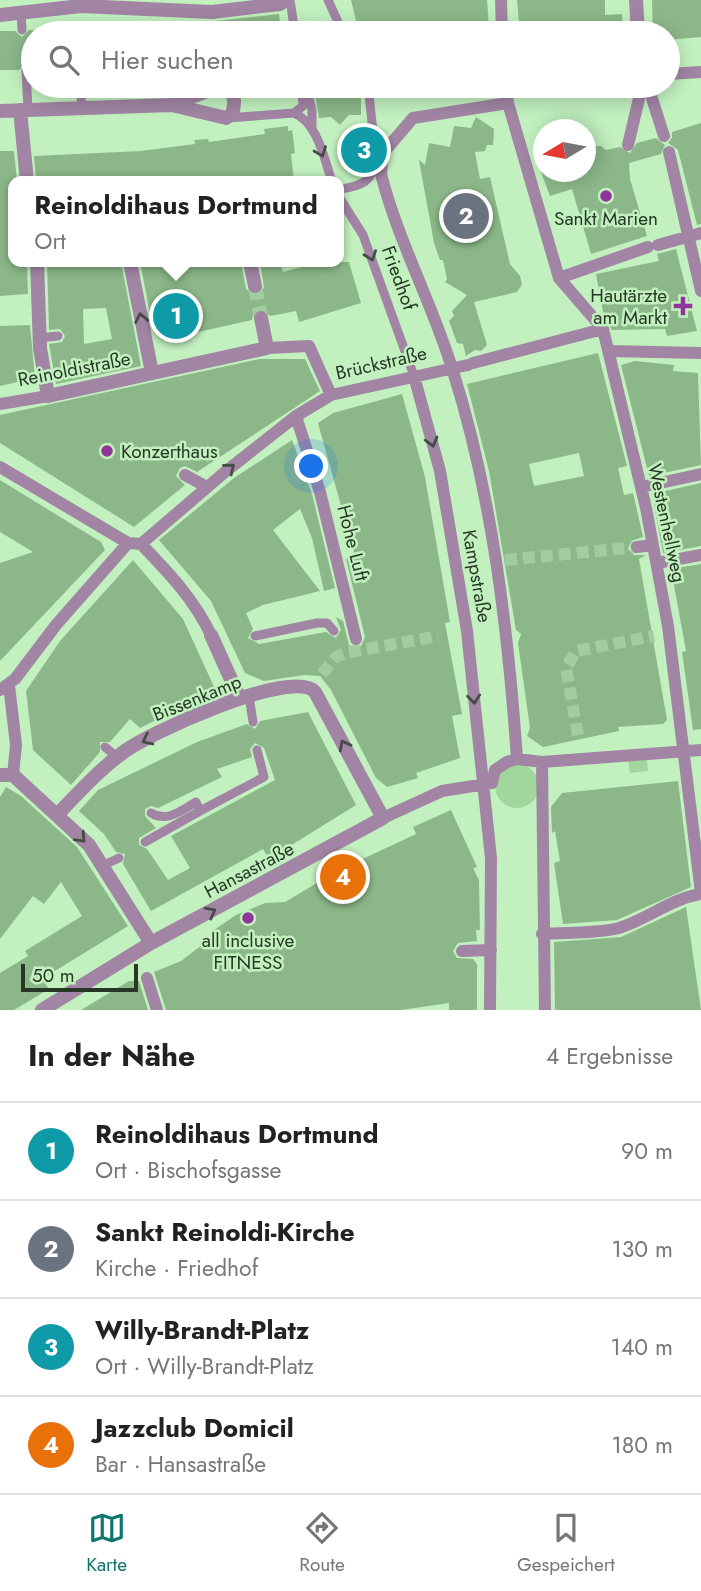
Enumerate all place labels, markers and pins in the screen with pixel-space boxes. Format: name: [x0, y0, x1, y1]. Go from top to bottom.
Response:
pin: 3: [341, 124, 387, 176]
marker: Sankt Marien: [598, 188, 614, 204]
pin: 2: [443, 190, 489, 242]
place label: Sankt Marien: [554, 205, 658, 232]
place label: Hautärzte am Markt: [590, 282, 667, 331]
pin: 1: [153, 290, 199, 342]
marker: Hautärzte am Markt: [673, 296, 693, 316]
place label: Konzerthaus: [121, 438, 218, 465]
marker: Konzerthaus: [99, 443, 115, 459]
pin: 4: [320, 851, 366, 903]
marker: all inclusive FITNESS: [240, 910, 256, 926]
place label: all inclusive FITNESS: [202, 927, 294, 976]

